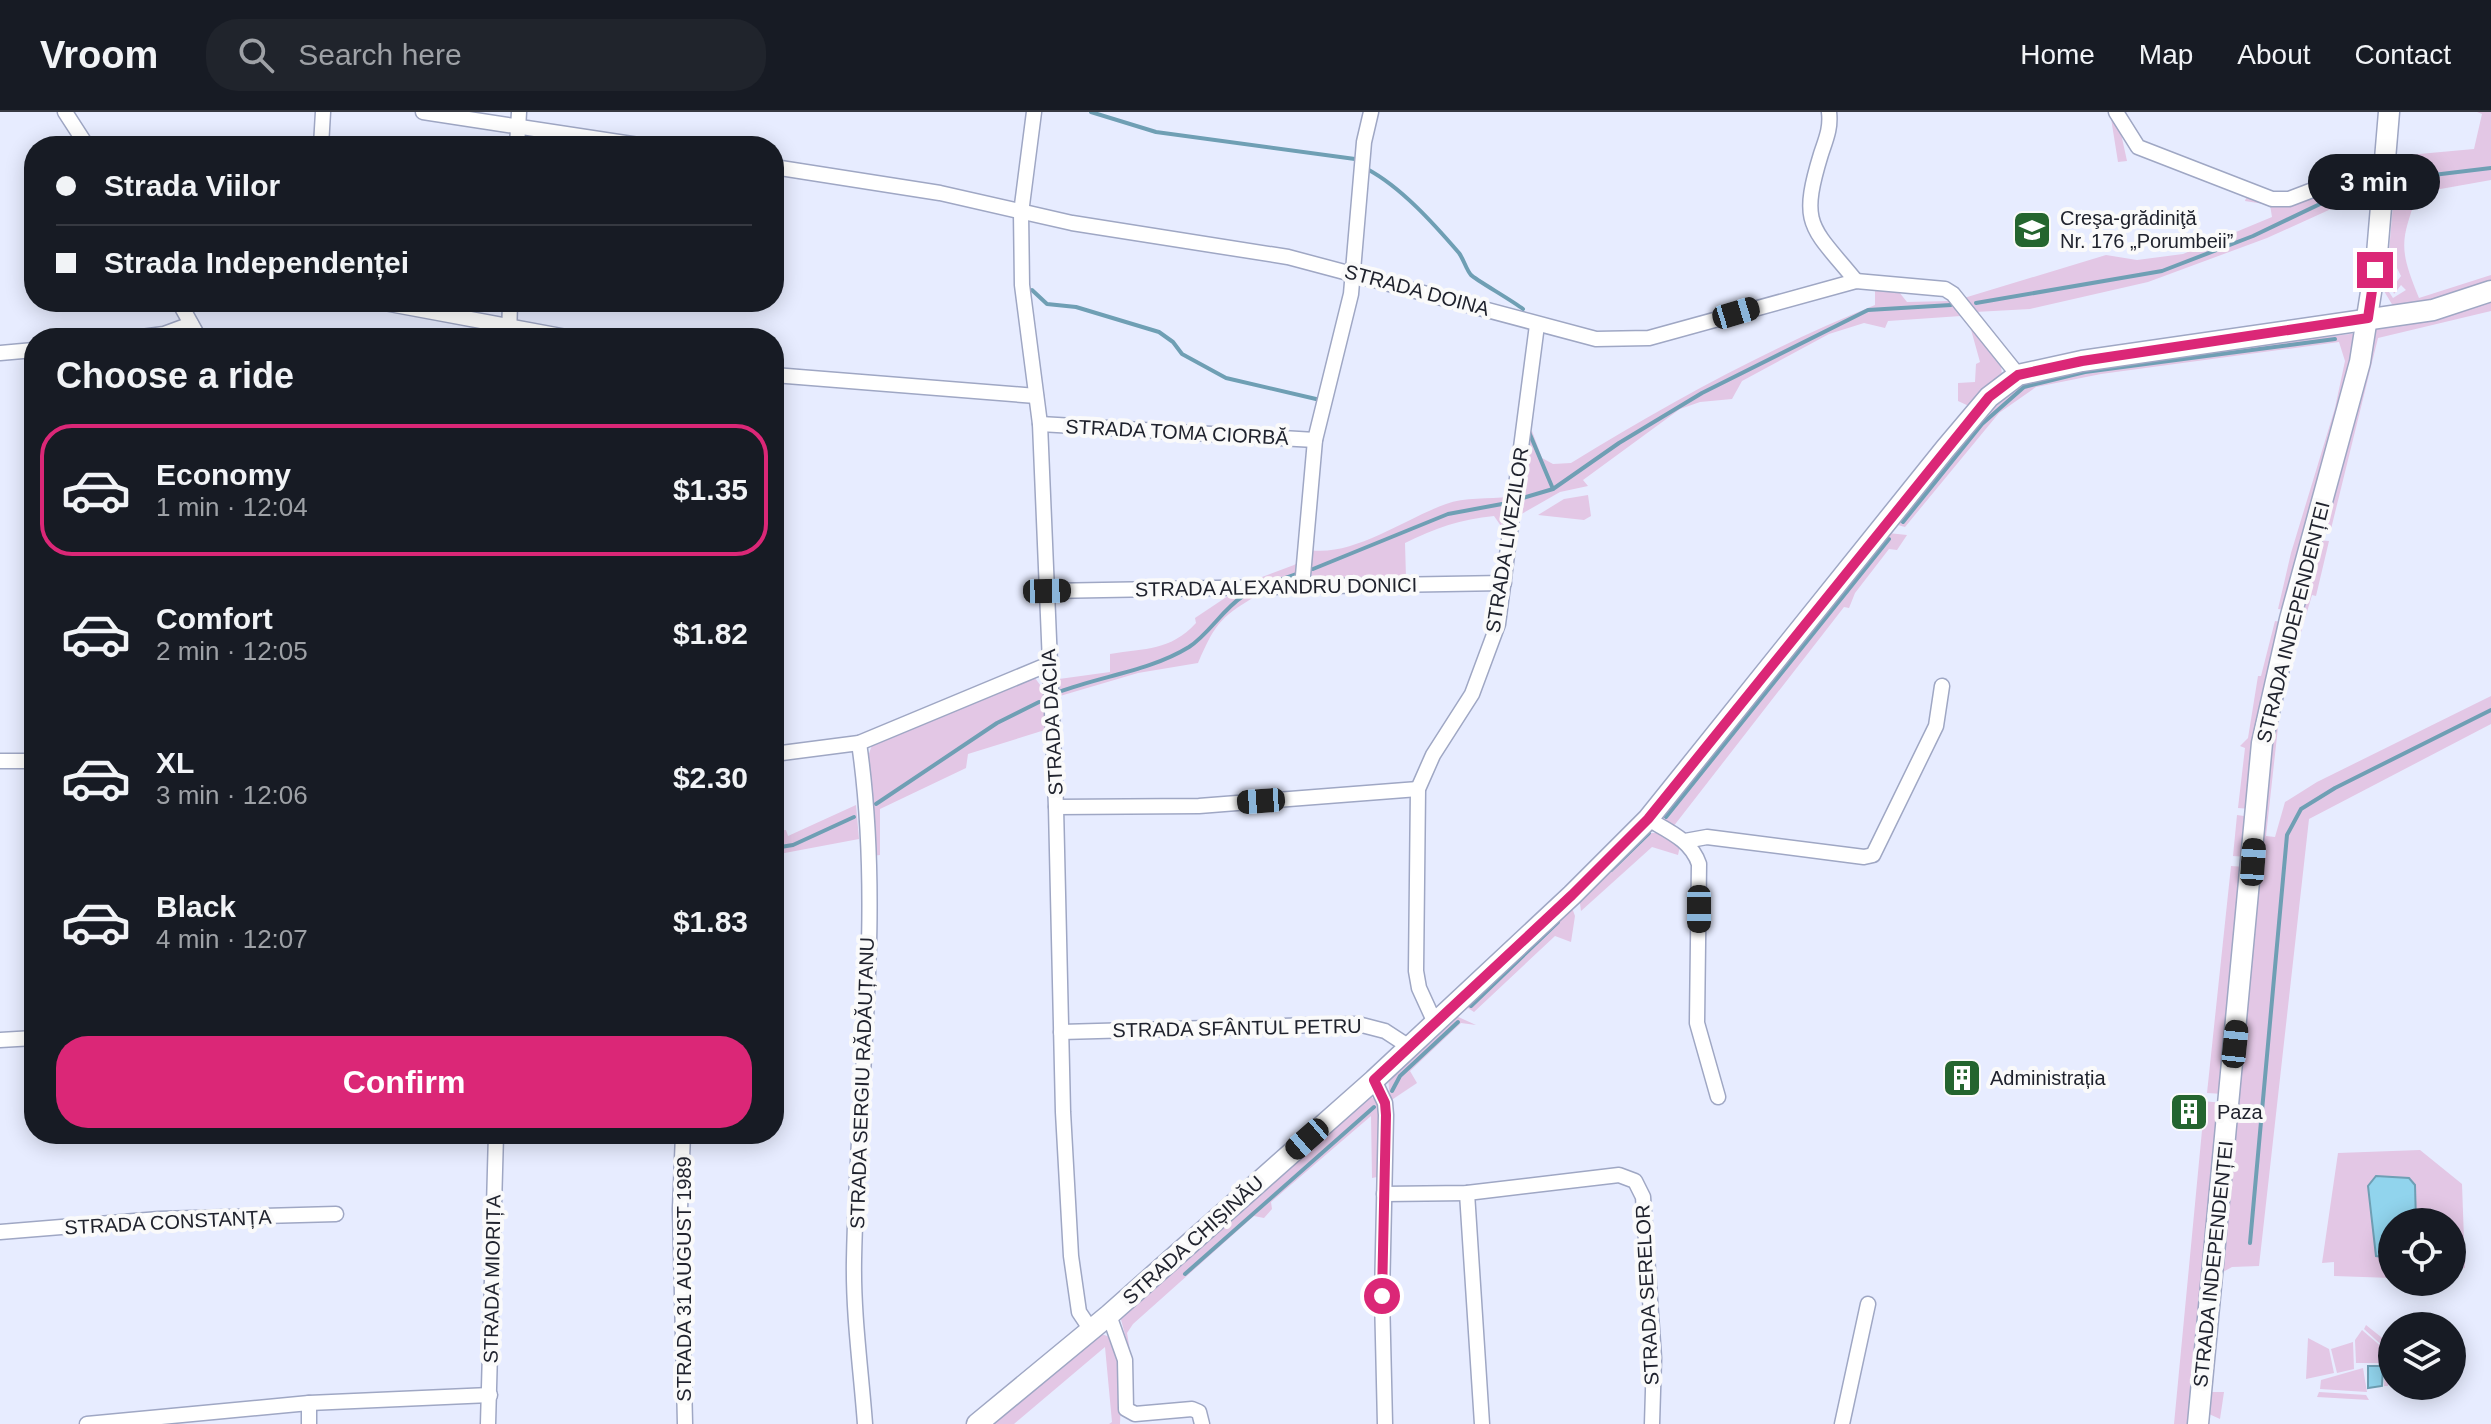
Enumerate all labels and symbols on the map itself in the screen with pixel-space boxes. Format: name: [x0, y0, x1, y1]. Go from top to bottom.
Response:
callout: 3 min: [2309, 154, 2441, 210]
place label: Creşa-grădiniţă Nr. 176 „Porumbeii”: [2060, 207, 2233, 252]
school or university icon: Creşa-grădiniţă Nr. 176 „Porumbeii”: [2011, 209, 2053, 251]
route end: [2357, 252, 2393, 288]
street label: STRADA DOINA: [1342, 260, 1492, 320]
car: [1710, 295, 1762, 331]
street label: STRADA TOMA CIORBĂ: [1065, 415, 1290, 449]
street label: STRADA LIVEZILOR: [1481, 446, 1533, 634]
street label: STRADA INDEPENDENȚEI: [2252, 499, 2334, 745]
street label: STRADA ALEXANDRU DONICI: [1135, 574, 1417, 600]
car: [1023, 579, 1071, 603]
street label: STRADA DACIA: [1037, 648, 1067, 796]
car: [1236, 787, 1286, 815]
car: [2239, 837, 2267, 887]
car: [1687, 885, 1711, 933]
street label: STRADA SERGIU RĂDĂUȚANU: [846, 937, 878, 1229]
street label: STRADA SFÂNTUL PETRU: [1112, 1015, 1362, 1041]
car: [2221, 1019, 2249, 1069]
building icon: Administrația: [1941, 1057, 1983, 1099]
place label: Administrația: [1990, 1067, 2106, 1089]
building icon: Paza: [2168, 1091, 2210, 1133]
place label: Paza: [2217, 1101, 2263, 1123]
car: [1281, 1114, 1333, 1164]
street label: STRADA INDEPENDENȚEI: [2189, 1140, 2237, 1388]
street label: STRADA 31 AUGUST 1989: [673, 1156, 695, 1402]
street label: STRADA CHIȘINĂU: [1118, 1171, 1268, 1309]
street label: STRADA MIORIȚA: [480, 1194, 504, 1364]
street label: STRADA SERELOR: [1631, 1204, 1663, 1386]
street label: STRADA CONSTANȚA: [64, 1206, 273, 1238]
route start: [1364, 1278, 1400, 1314]

